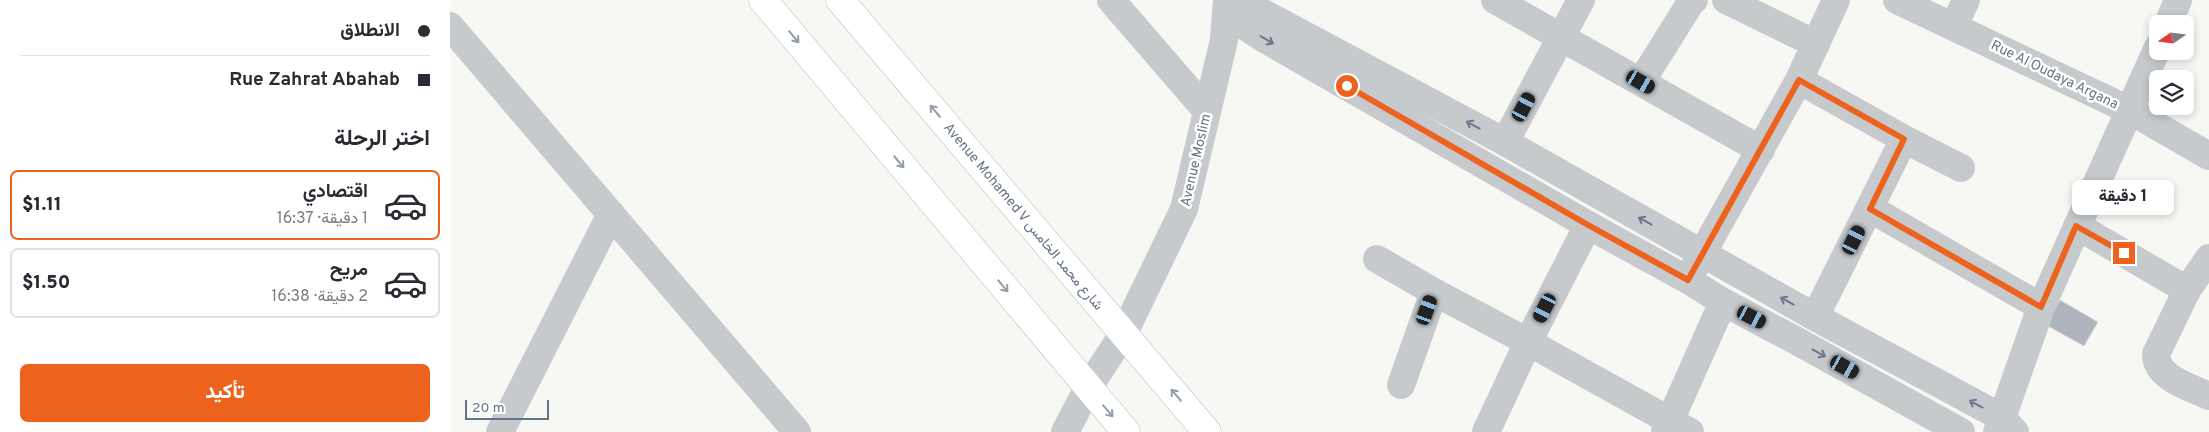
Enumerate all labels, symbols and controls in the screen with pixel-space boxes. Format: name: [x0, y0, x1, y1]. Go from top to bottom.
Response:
north arrow: [2149, 15, 2194, 60]
map controls: [2149, 15, 2194, 115]
text: الانطلاق: [340, 19, 400, 43]
one-way arrow: [789, 31, 800, 44]
one-way arrow: [1260, 35, 1274, 45]
street label: Rue Al Oudaya Argana: [1988, 37, 2121, 114]
text: Rue Zahrat Abahab: [229, 68, 400, 92]
car: [1624, 68, 1657, 96]
button: layers: [2149, 70, 2194, 115]
route start: [1336, 75, 1358, 97]
car: [1510, 90, 1537, 124]
one-way arrow: [929, 105, 940, 118]
street label: Avenue Moslim: [1178, 112, 1215, 208]
street label: Avenue Mohamed V شارع محمد الخامس: [939, 120, 1106, 315]
one-way arrow: [1465, 120, 1480, 130]
text: اختر الرحلة: [334, 126, 430, 153]
one-way arrow: [893, 155, 904, 168]
text: اقتصادي: [303, 180, 368, 204]
callout: 1 دقيقة: [2073, 180, 2175, 216]
icon: car: [383, 183, 428, 228]
text: 1 دقيقة: [2099, 187, 2147, 207]
text: $1.11: [22, 193, 62, 217]
text: 1 دقيقة · 16:37: [277, 209, 368, 229]
one-way arrow: [1639, 216, 1653, 226]
car: [1840, 223, 1867, 257]
route end: [2113, 242, 2135, 264]
text: مريح: [330, 258, 368, 282]
icon: car: [383, 261, 428, 306]
text: $1.50: [22, 271, 70, 295]
one-way arrow: [998, 280, 1009, 293]
text: 2 دقيقة · 16:38: [271, 287, 368, 307]
car: [1531, 291, 1558, 325]
car: [1414, 293, 1439, 327]
one-way arrow: [1779, 296, 1794, 306]
car: [1735, 304, 1768, 330]
one-way arrow: [1812, 348, 1827, 358]
car: [1828, 353, 1861, 381]
button: تأكيد: [20, 364, 430, 422]
one-way arrow: [1170, 388, 1182, 401]
scale bar: [465, 397, 549, 420]
one-way arrow: [1968, 399, 1983, 409]
text: 20 m: [472, 400, 505, 417]
one-way arrow: [1102, 404, 1114, 417]

